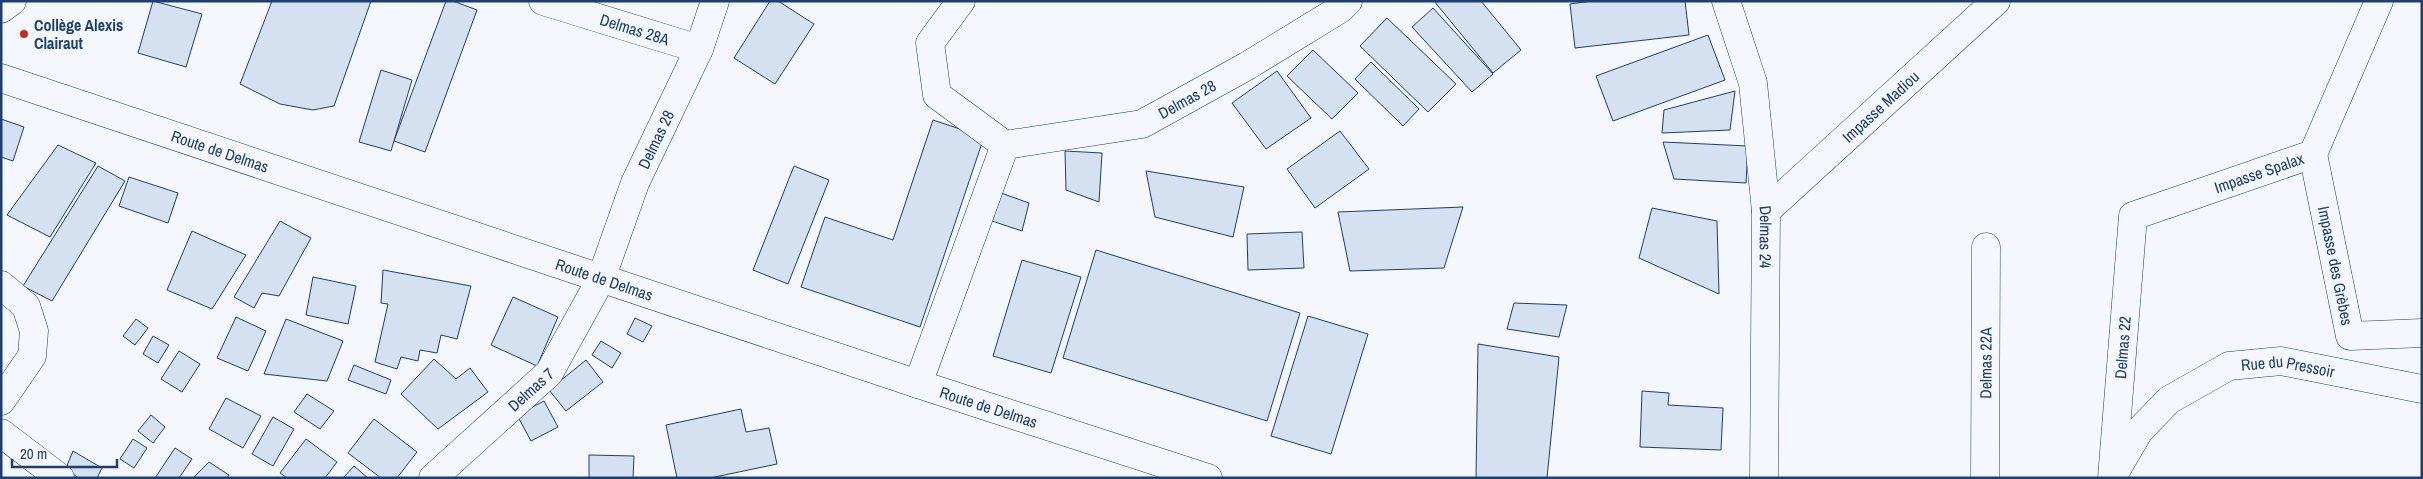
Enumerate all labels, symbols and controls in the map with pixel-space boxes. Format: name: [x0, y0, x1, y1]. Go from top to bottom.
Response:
street label: Delmas 28A: [597, 8, 672, 50]
place label: Collège Alexis Clairaut: [34, 14, 123, 54]
marker: Collège Alexis Clairaut: [18, 28, 30, 40]
street label: Impasse Madiou: [1837, 66, 1924, 147]
street label: Delmas 28: [1154, 74, 1220, 124]
street label: Delmas 28: [632, 106, 679, 172]
street label: Route de Delmas: [169, 125, 272, 178]
street label: Impasse Spalax: [2211, 147, 2307, 198]
street label: Impasse des Grèbes: [2313, 204, 2359, 327]
street label: Delmas 24: [1755, 205, 1777, 268]
street label: Route de Delmas: [553, 253, 656, 306]
street label: Delmas 22: [2109, 315, 2136, 380]
street label: Delmas 22A: [1974, 327, 1997, 399]
street label: Rue du Pressoir: [2240, 350, 2337, 383]
street label: Delmas 7: [503, 363, 559, 416]
street label: Route de Delmas: [937, 381, 1040, 433]
scale bar: [12, 436, 118, 468]
text: 20 m: [20, 443, 47, 464]

